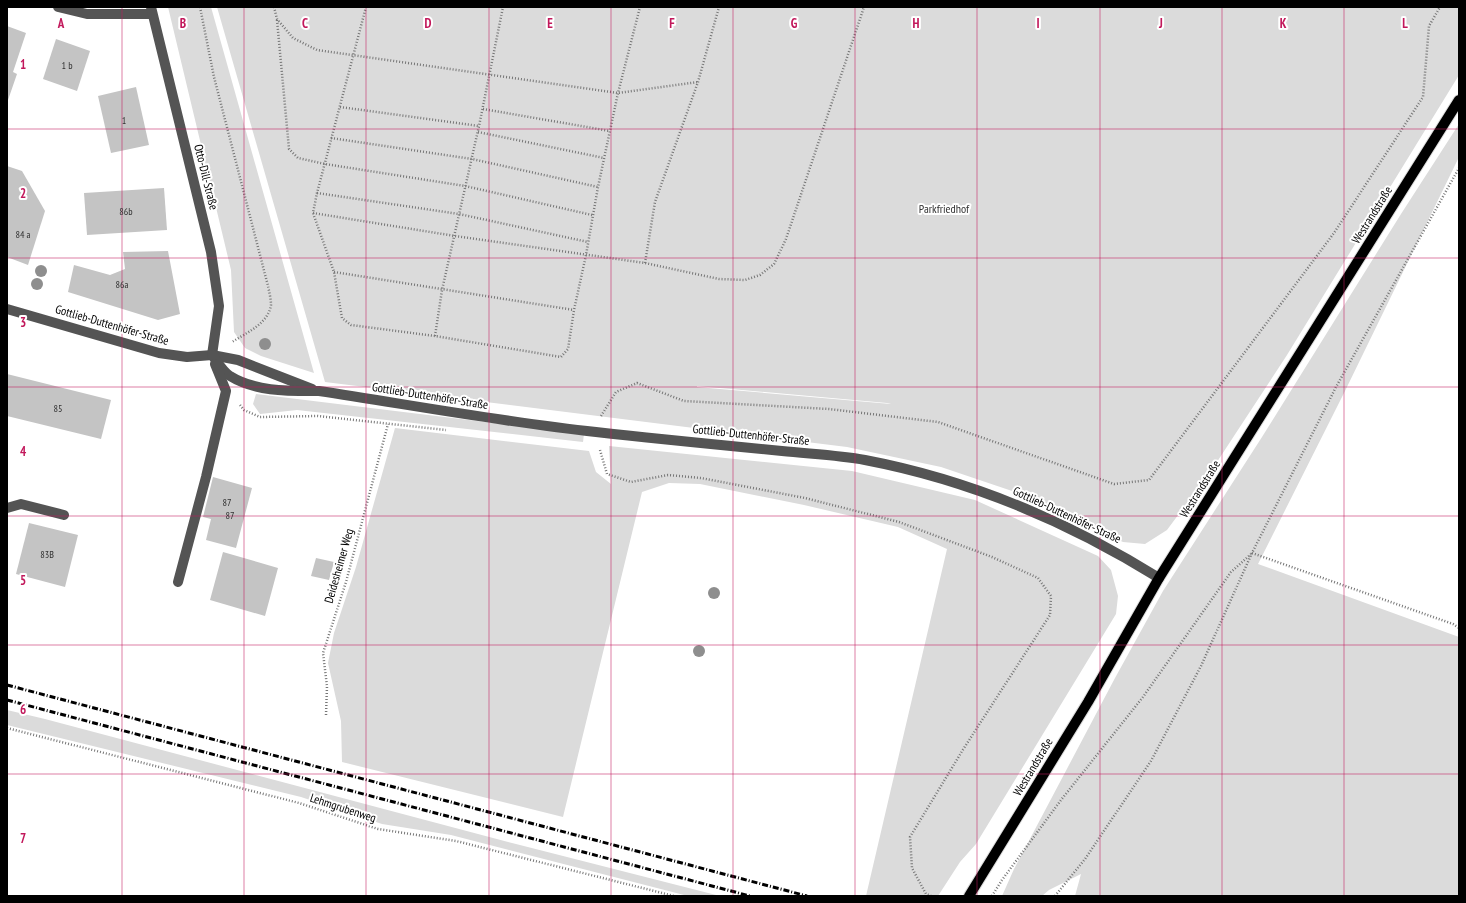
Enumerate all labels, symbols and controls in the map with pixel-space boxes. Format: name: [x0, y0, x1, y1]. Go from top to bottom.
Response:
text: A: [57, 15, 65, 32]
text: B: [180, 15, 186, 32]
text: C: [302, 15, 308, 32]
text: D: [425, 15, 432, 32]
text: E: [547, 15, 553, 32]
text: F: [669, 15, 675, 32]
text: G: [791, 15, 798, 32]
text: H: [913, 15, 920, 32]
text: I: [1036, 15, 1040, 32]
text: J: [1158, 15, 1163, 32]
text: K: [1280, 15, 1287, 32]
text: L: [1402, 15, 1408, 32]
text: 1: [20, 56, 26, 73]
house number: 1 b: [62, 59, 72, 72]
house number: 1: [122, 114, 126, 127]
street label: Otto-Dill-Straße: [191, 143, 222, 211]
street label: Westrandstraße: [1348, 183, 1395, 246]
text: 2: [20, 185, 26, 202]
park label: Parkfriedhof: [919, 201, 970, 216]
house number: 86b: [119, 205, 133, 218]
house number: 84 a: [15, 228, 31, 241]
house number: 86a: [116, 278, 129, 291]
street label: Gottlieb-Duttenhöfer-Straße: [54, 301, 171, 348]
text: 3: [20, 314, 26, 331]
street label: Gottlieb-Duttenhöfer-Straße: [371, 379, 489, 412]
house number: 85: [54, 402, 63, 415]
street label: Gottlieb-Duttenhöfer-Straße: [692, 421, 810, 448]
text: 4: [20, 443, 27, 460]
street label: Westrandstraße: [1176, 457, 1223, 520]
street label: Gottlieb-Duttenhöfer-Straße: [1011, 483, 1124, 546]
house number: 87: [223, 496, 232, 509]
house number: 87: [226, 509, 235, 522]
street label: Deidesheimer Weg: [321, 527, 356, 605]
house number: 83B: [40, 548, 54, 561]
text: 5: [20, 572, 26, 589]
text: 6: [20, 701, 26, 718]
street label: Westrandstraße: [1009, 735, 1056, 798]
street label: Lehmgrubenweg: [308, 790, 378, 825]
text: 7: [20, 830, 26, 847]

